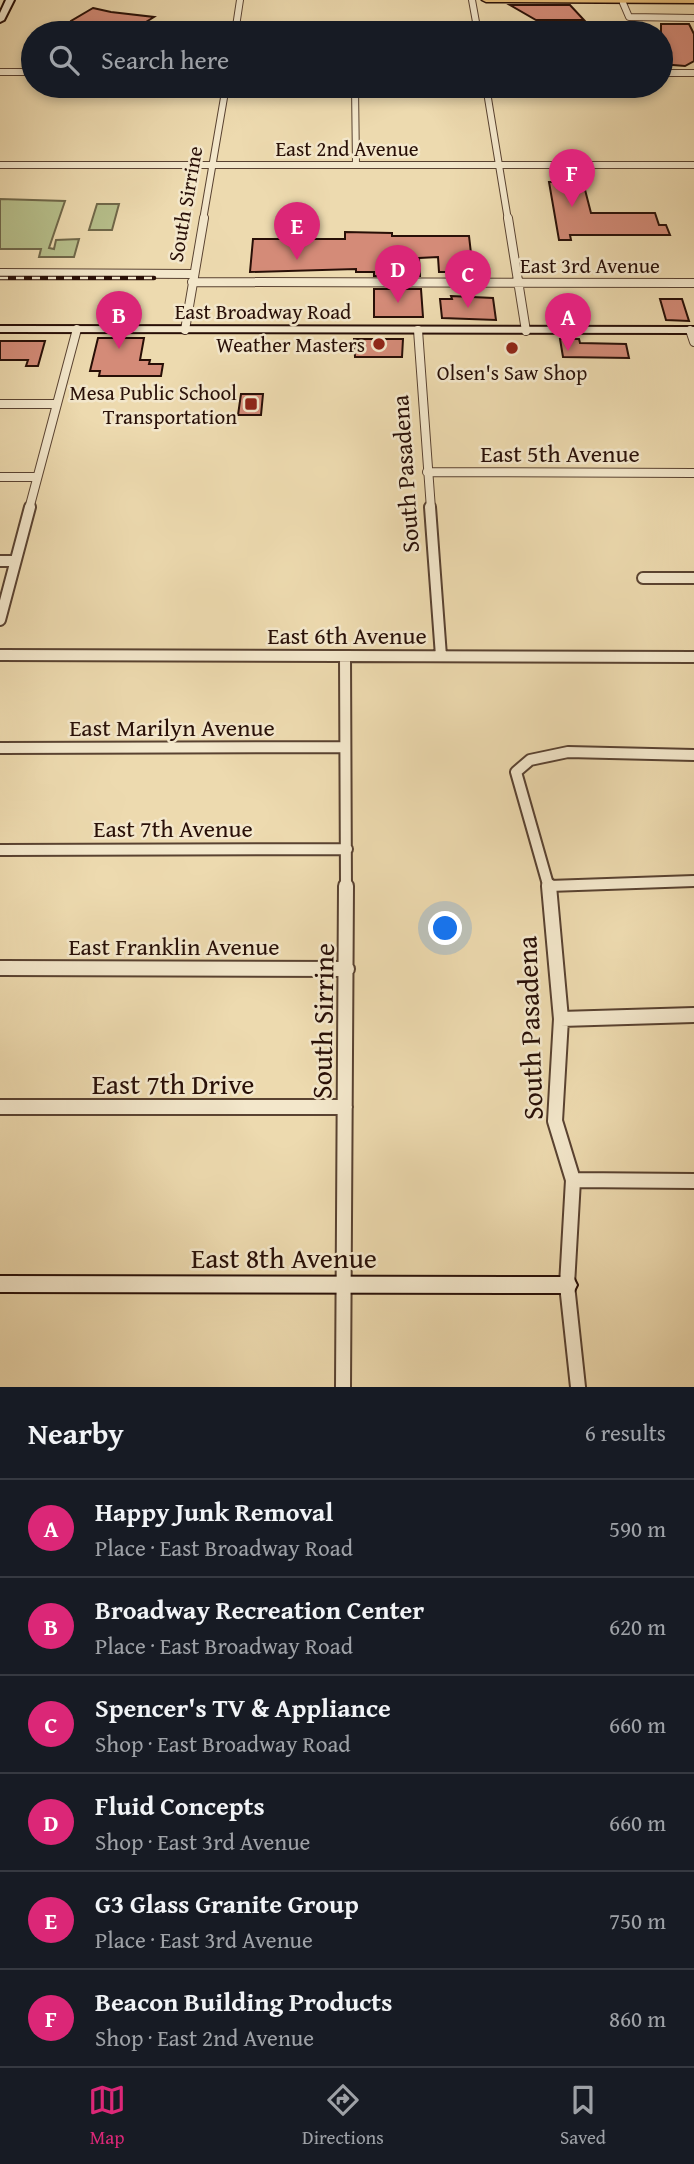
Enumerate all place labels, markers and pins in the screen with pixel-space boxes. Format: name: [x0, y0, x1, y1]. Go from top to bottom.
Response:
pin: F: [549, 149, 595, 207]
pin: E: [274, 202, 320, 260]
pin: D: [375, 245, 421, 303]
pin: C: [445, 250, 491, 308]
pin: B: [96, 291, 142, 349]
pin: A: [545, 293, 591, 351]
place label: Weather Masters: [216, 329, 365, 360]
marker: Weather Masters: [371, 336, 387, 352]
marker: Olsen's Saw Shop: [504, 340, 520, 356]
place label: Olsen's Saw Shop: [437, 357, 587, 388]
place label: Mesa Public School Transportation: [69, 377, 237, 432]
marker: Mesa Public School Transportation: [243, 396, 259, 412]

